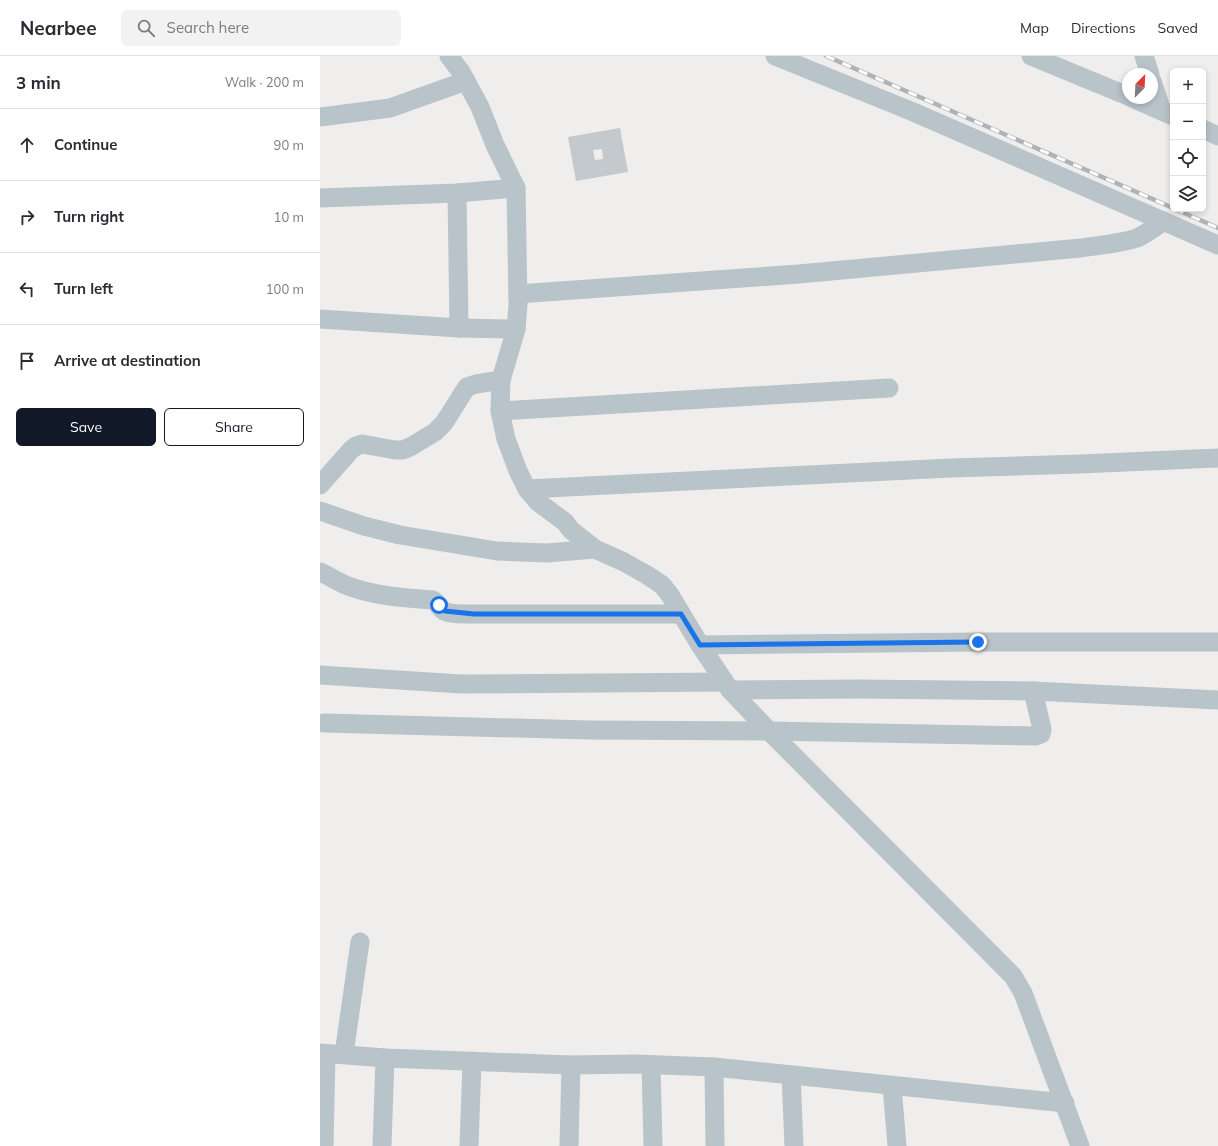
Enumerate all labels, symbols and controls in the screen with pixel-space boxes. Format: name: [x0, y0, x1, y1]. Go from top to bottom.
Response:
search box: [121, 10, 401, 46]
text: Nearbee: [20, 16, 97, 40]
icon: search: [135, 17, 157, 39]
text: Search here: [167, 18, 249, 37]
text: Map: [1020, 19, 1049, 37]
text: Directions: [1071, 19, 1136, 37]
text: Saved: [1158, 19, 1198, 37]
north arrow: [1122, 68, 1158, 104]
map controls: [1170, 68, 1206, 212]
button: +: [1170, 68, 1206, 104]
text: 3 min: [16, 72, 61, 93]
text: Walk · 200 m: [225, 74, 304, 90]
button: −: [1170, 104, 1206, 140]
icon: ahead: [16, 134, 38, 156]
text: Continue: [54, 135, 117, 154]
text: 90 m: [274, 137, 304, 153]
button: locate: [1170, 140, 1206, 176]
button: layers: [1170, 176, 1206, 212]
icon: right: [16, 206, 38, 228]
text: Turn right: [54, 207, 124, 226]
text: 10 m: [274, 209, 304, 225]
icon: left: [16, 278, 38, 300]
text: Turn left: [54, 279, 113, 298]
text: 100 m: [266, 281, 304, 297]
icon: arrive: [16, 350, 38, 372]
text: Arrive at destination: [54, 351, 201, 370]
button: Save: [16, 408, 156, 446]
button: Share: [164, 408, 304, 446]
route start: [430, 596, 448, 614]
route end: [969, 633, 987, 651]

